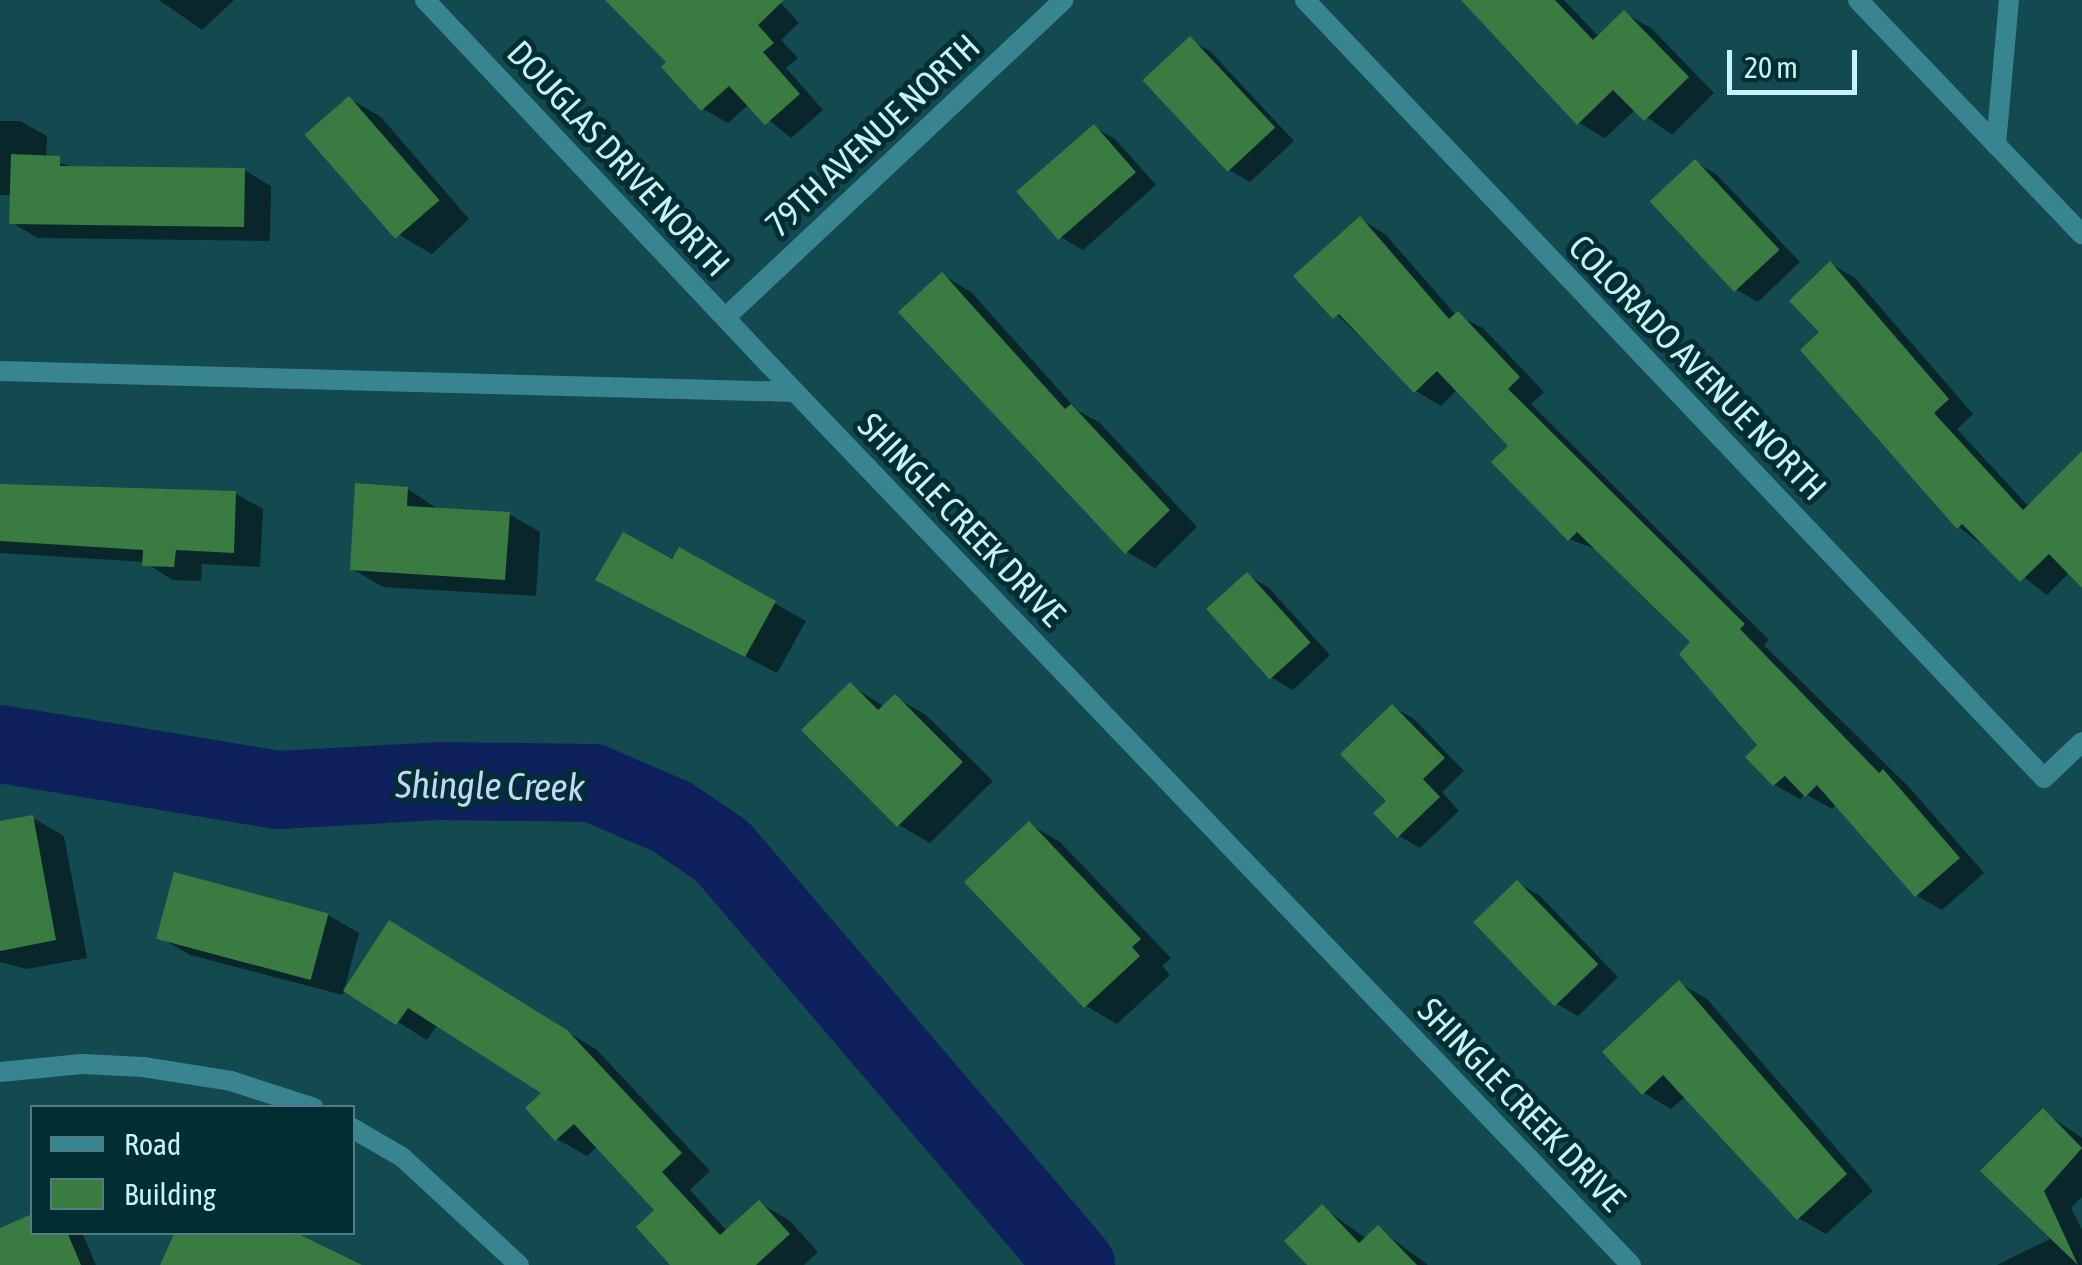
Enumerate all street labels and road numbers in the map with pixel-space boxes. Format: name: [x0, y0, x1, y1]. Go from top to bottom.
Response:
street label: 79TH AVENUE NORTH: [756, 25, 988, 245]
street label: DOUGLAS DRIVE NORTH: [499, 32, 739, 284]
street label: COLORADO AVENUE NORTH: [1561, 226, 1835, 508]
street label: SHINGLE CREEK DRIVE: [850, 404, 1074, 634]
street label: SHINGLE CREEK DRIVE: [1410, 989, 1634, 1219]

